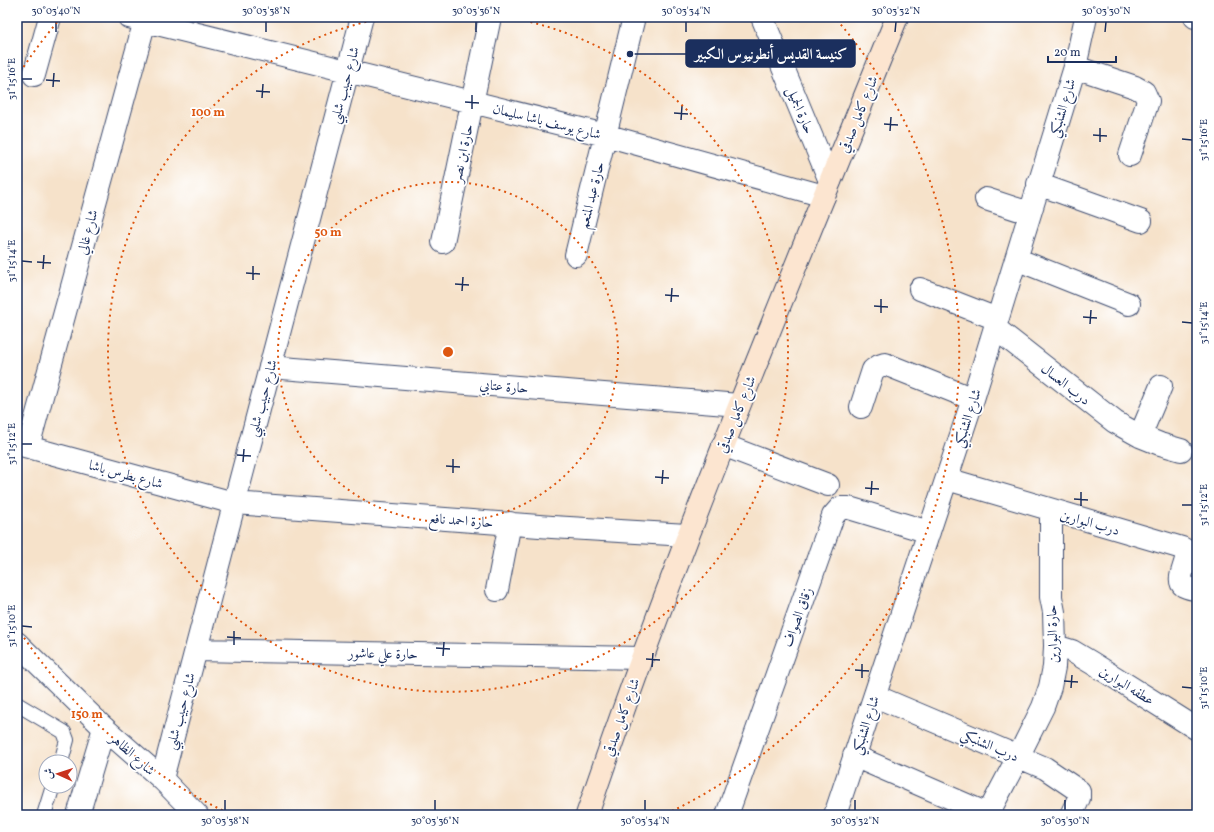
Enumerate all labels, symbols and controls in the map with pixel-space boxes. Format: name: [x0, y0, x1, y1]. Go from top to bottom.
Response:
text: 30°03'40"N: [32, 4, 81, 18]
text: 30°03'38"N: [242, 4, 291, 18]
text: 30°03'36"N: [452, 4, 501, 18]
text: 30°03'34"N: [662, 4, 711, 18]
text: 30°03'32"N: [872, 4, 921, 18]
text: 30°03'30"N: [1082, 4, 1131, 18]
scale bar: [1048, 38, 1116, 64]
callout: كنيسة القديس أنطونيوس الكبير: [686, 40, 855, 67]
text: كنيسة القديس أنطونيوس الكبير: [693, 43, 847, 66]
street label: شارع حبيب شلبي: [326, 45, 367, 127]
text: 20 m: [1054, 45, 1081, 61]
text: 31°15'16"E: [5, 58, 19, 100]
street label: شارع كامل صدقي: [835, 73, 884, 156]
street label: شارع الشنبكي: [1045, 77, 1084, 141]
street label: حارة الجميل: [781, 84, 818, 137]
street label: شارع يوسف باشا سليمان: [490, 100, 603, 146]
text: 100 m: [191, 105, 225, 121]
text: 31°15'16"E: [1197, 119, 1211, 161]
street label: حارة ابن نصر: [448, 122, 479, 186]
street label: حارة عبد المنعم: [575, 160, 613, 232]
street label: شارع غالي: [73, 208, 105, 257]
text: 50 m: [314, 225, 342, 241]
text: 31°15'14"E: [5, 240, 19, 282]
text: 31°15'14"E: [1197, 302, 1211, 344]
centre of rings: [441, 345, 455, 359]
street label: شارع حبيب شلبي: [244, 358, 285, 440]
street label: درب العسال: [1036, 360, 1094, 410]
street label: شارع كامل صدقي: [713, 373, 762, 456]
street label: حارة عتابي: [479, 376, 529, 400]
street label: شارع الشنبكي: [950, 387, 990, 451]
text: 31°15'12"E: [5, 423, 19, 465]
street label: شارع بطرس باشا: [86, 456, 165, 495]
text: 31°15'12"E: [1197, 484, 1211, 526]
street label: درب البوارين: [1058, 506, 1122, 541]
street label: حارة احمد نافع: [428, 510, 494, 536]
street label: زقاق الصواف: [779, 585, 818, 650]
street label: حارة البوارين: [1043, 604, 1064, 664]
text: 31°15'10"E: [5, 605, 19, 647]
street label: حارة علي عاشور: [346, 644, 418, 667]
street label: عطفه البوارين: [1095, 662, 1157, 711]
text: 31°15'10"E: [1197, 667, 1211, 709]
street label: شارع حبيب شلبي: [162, 671, 203, 753]
street label: شارع كامل صدقي: [600, 676, 646, 759]
street label: شارع الشنبكي: [848, 694, 888, 758]
text: 150 m: [71, 707, 103, 723]
street label: درب الشنبكي: [956, 726, 1021, 770]
street label: شارع الظاهر: [103, 728, 159, 781]
north arrow: [38, 754, 78, 794]
text: ش: [42, 768, 57, 779]
text: 30°03'38"N: [201, 814, 250, 828]
text: 30°03'36"N: [411, 814, 460, 828]
text: 30°03'34"N: [621, 814, 670, 828]
text: 30°03'32"N: [831, 814, 880, 828]
text: 30°03'30"N: [1041, 814, 1090, 828]

